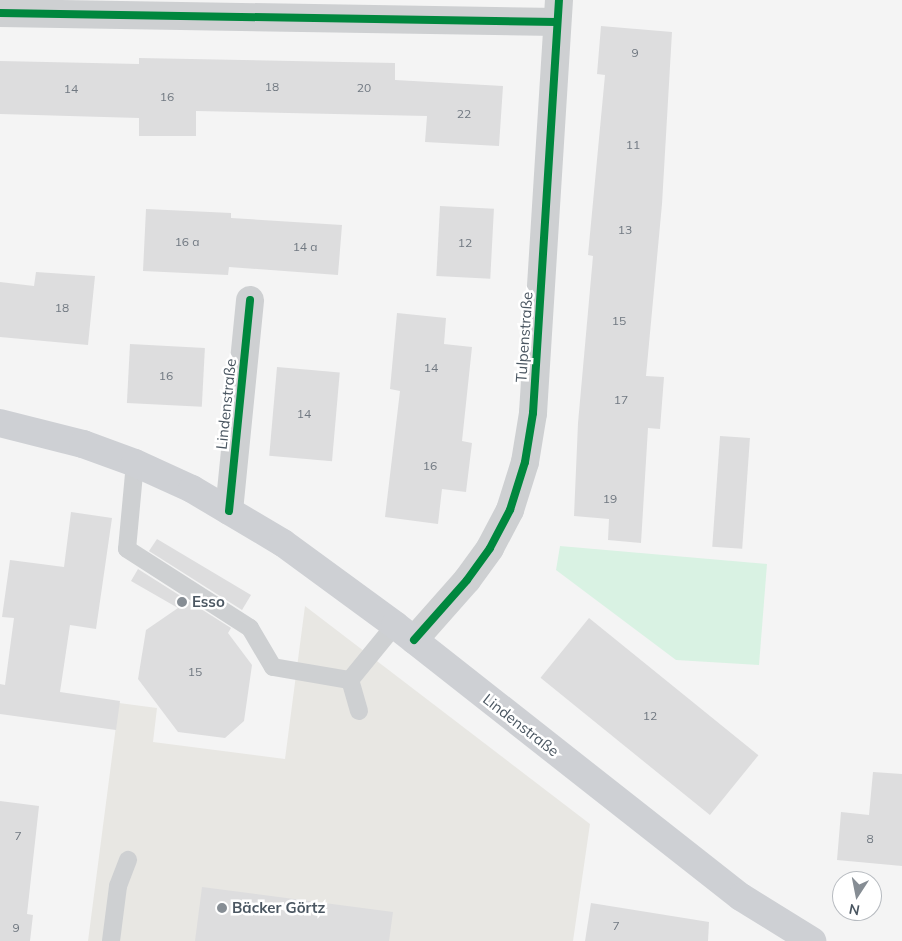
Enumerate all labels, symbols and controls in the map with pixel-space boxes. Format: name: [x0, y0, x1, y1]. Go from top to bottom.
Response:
house number: 9: [631, 46, 639, 60]
house number: 18: [265, 80, 279, 94]
house number: 20: [357, 81, 371, 95]
house number: 14: [64, 82, 78, 96]
house number: 16: [160, 90, 174, 104]
house number: 22: [457, 107, 471, 121]
house number: 11: [626, 138, 640, 152]
house number: 13: [618, 223, 632, 237]
house number: 16 a: [175, 235, 199, 249]
house number: 12: [458, 236, 472, 250]
house number: 14 a: [293, 240, 317, 254]
street label: Tulpenstraße: [512, 291, 536, 383]
house number: 18: [55, 301, 69, 315]
house number: 15: [612, 314, 626, 328]
street label: Lindenstraße: [212, 358, 240, 450]
house number: 14: [424, 361, 438, 375]
house number: 16: [159, 369, 173, 383]
house number: 17: [614, 393, 628, 407]
house number: 14: [297, 407, 311, 421]
house number: 16: [423, 459, 437, 473]
house number: 19: [603, 492, 617, 506]
place label: Esso: [192, 593, 225, 611]
marker: Esso: [176, 596, 188, 608]
house number: 15: [188, 665, 202, 679]
street label: Lindenstraße: [480, 690, 562, 760]
house number: 12: [643, 709, 657, 723]
house number: 7: [14, 829, 22, 843]
house number: 8: [866, 832, 874, 846]
north arrow: [832, 871, 882, 921]
place label: Bäcker Görtz: [232, 899, 325, 917]
text: N: [847, 900, 861, 920]
marker: Bäcker Görtz: [216, 902, 228, 914]
house number: 7: [612, 919, 620, 933]
house number: 9: [12, 921, 20, 935]

